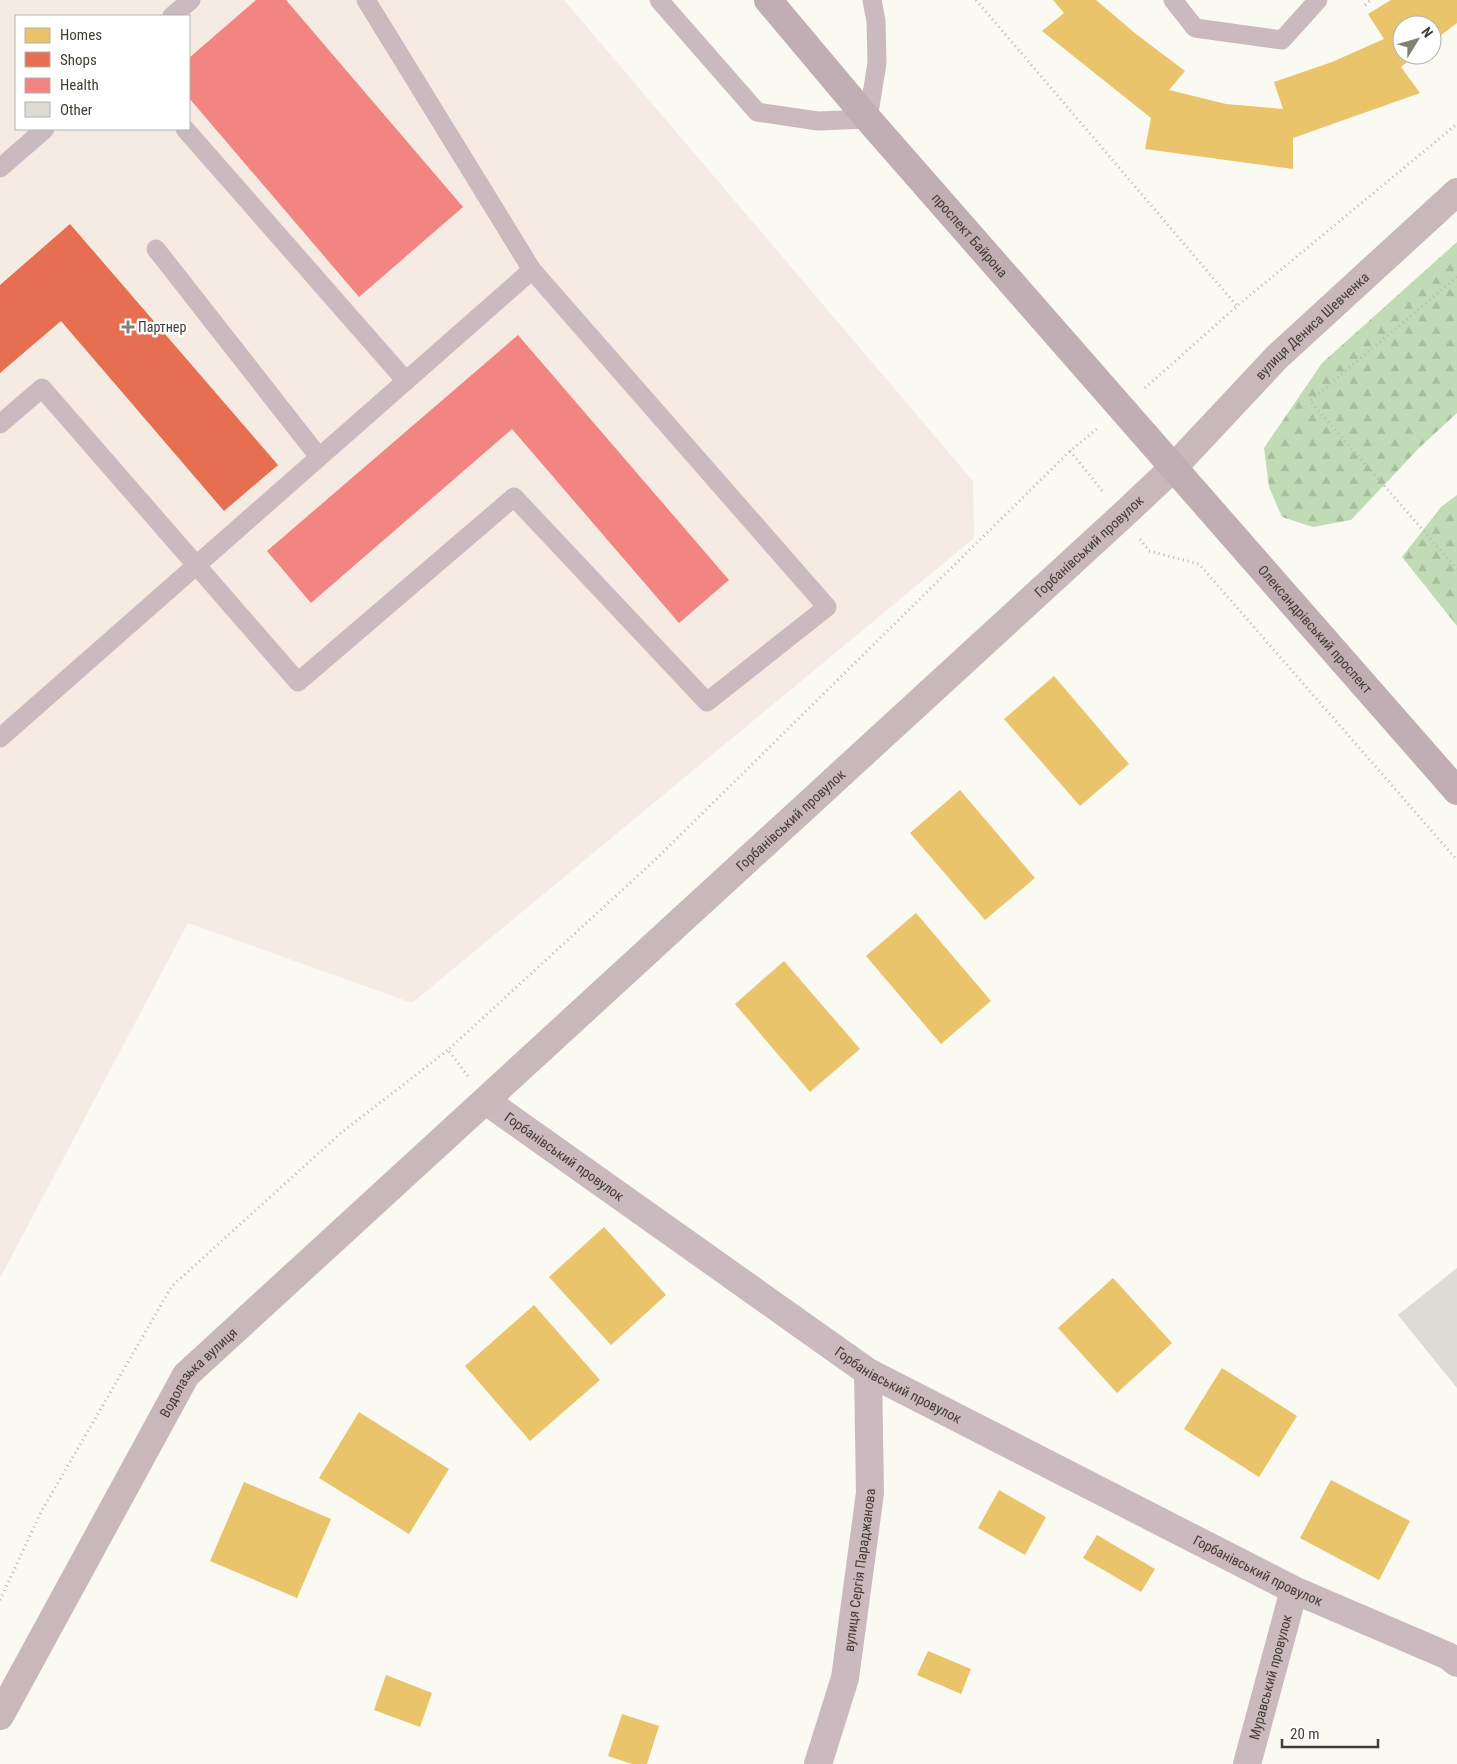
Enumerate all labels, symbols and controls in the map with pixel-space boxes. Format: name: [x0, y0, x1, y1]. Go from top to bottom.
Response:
legend: [15, 15, 190, 130]
north arrow: [1392, 15, 1442, 65]
text: N: [1418, 24, 1436, 40]
text: Homes: [60, 26, 102, 44]
text: Shops: [60, 51, 97, 69]
text: Health: [60, 76, 99, 94]
text: Other: [60, 101, 93, 119]
street label: проспект Байрона: [929, 190, 1011, 281]
street label: вулиця Дениса Шевченка: [1252, 269, 1372, 383]
place label: Партнер: [138, 319, 186, 335]
marker: Партнер: [122, 321, 134, 333]
street label: Горбанівський провулок: [1031, 492, 1147, 600]
street label: Олександрівський проспект: [1255, 562, 1376, 697]
street label: Горбанівський провулок: [733, 766, 849, 874]
street label: Горбанівський провулок: [502, 1109, 627, 1204]
street label: Водолазька вулиця: [156, 1324, 240, 1420]
street label: Горбанівський провулок: [832, 1343, 964, 1427]
street label: вулиця Сергія Параджанова: [841, 1488, 878, 1653]
street label: Горбанівський провулок: [1191, 1532, 1325, 1609]
street label: Муравський провулок: [1246, 1612, 1295, 1741]
scale bar: [1282, 1716, 1378, 1748]
text: 20 m: [1290, 1725, 1320, 1743]

